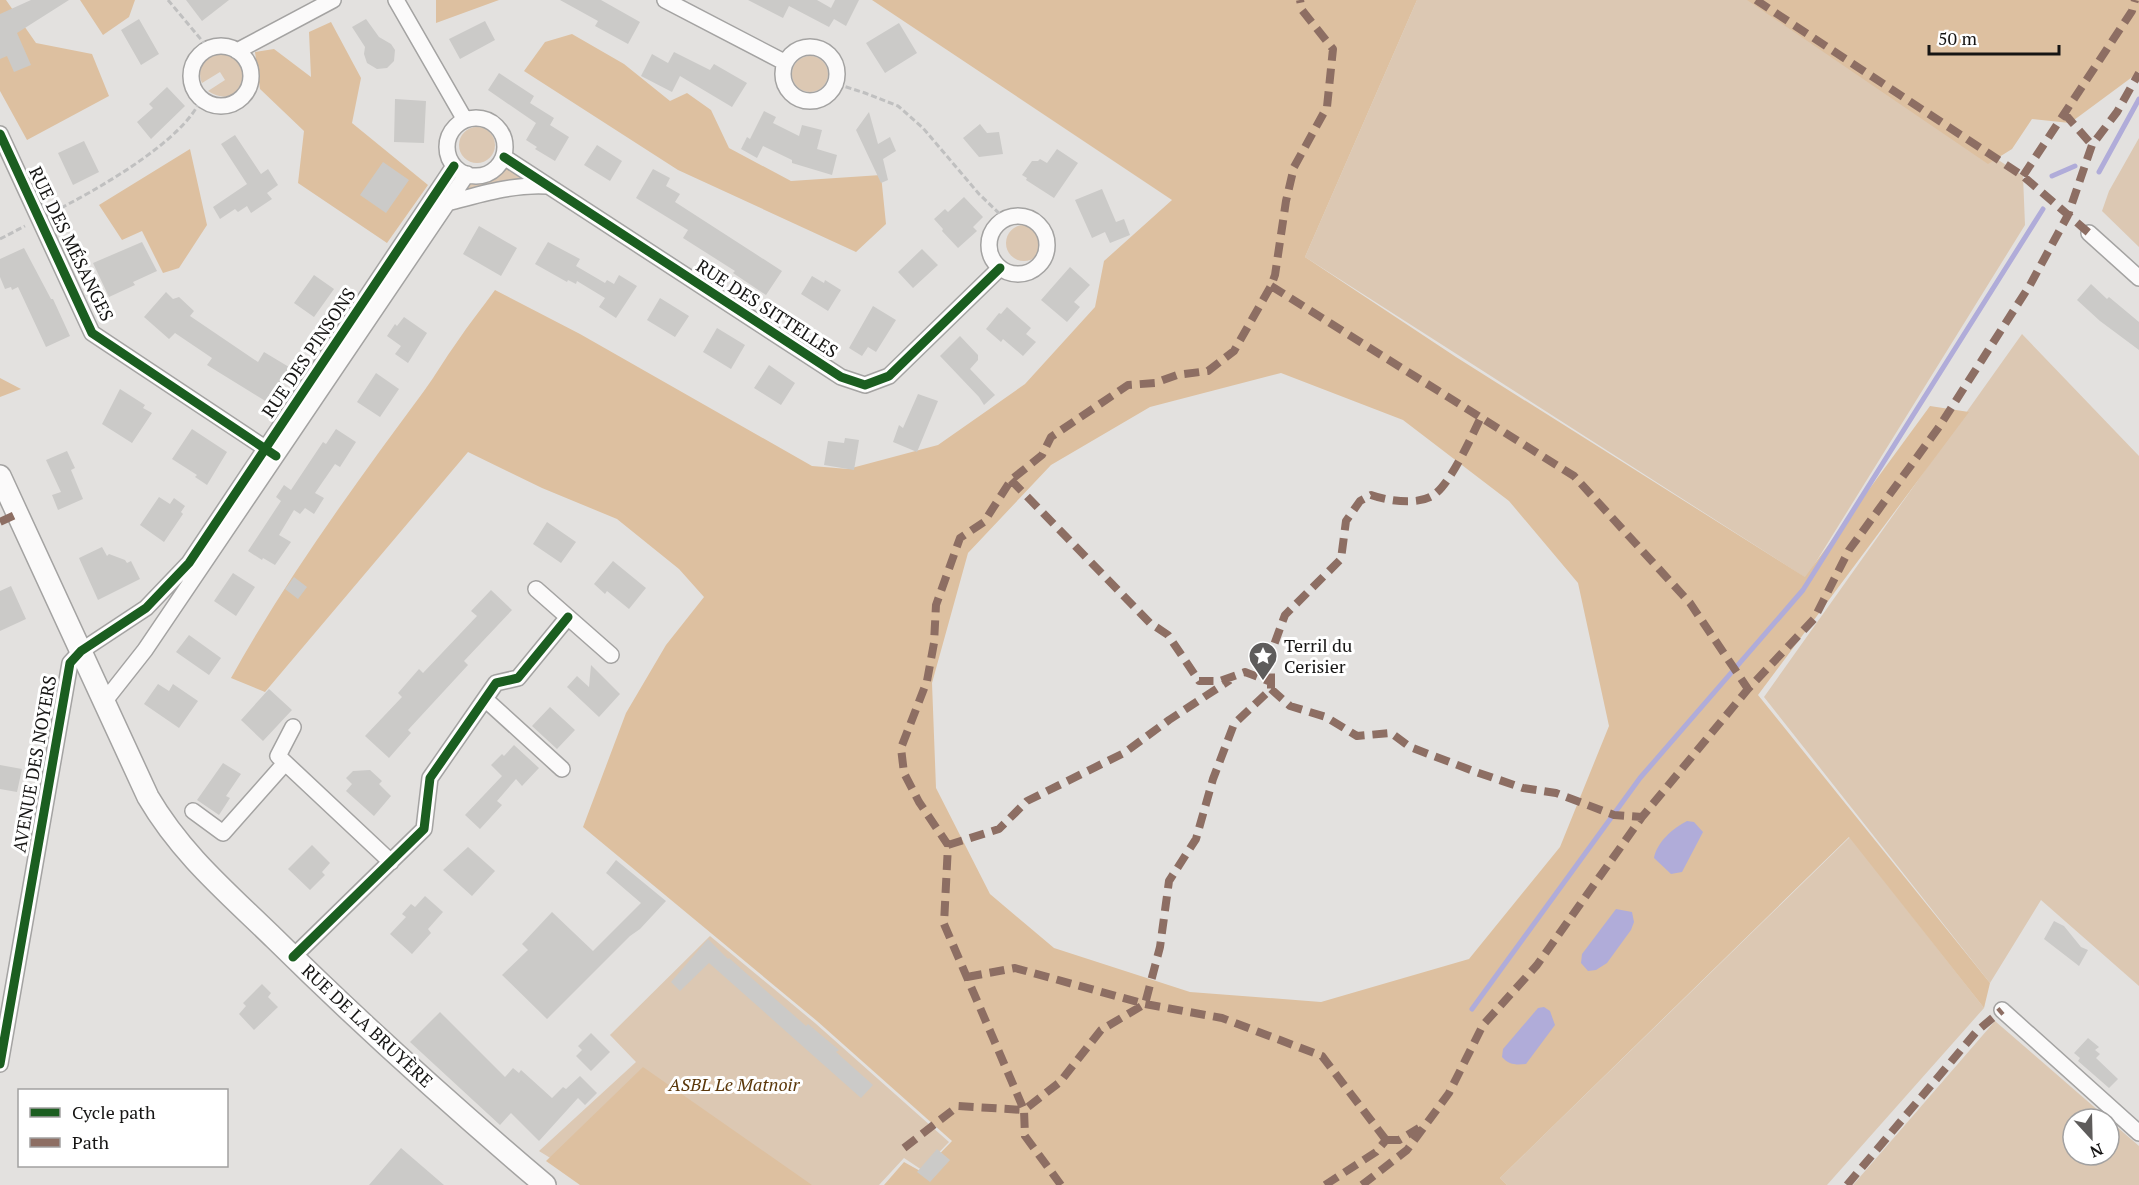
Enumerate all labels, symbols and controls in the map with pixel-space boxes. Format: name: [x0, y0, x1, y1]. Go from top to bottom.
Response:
scale bar: [1929, 18, 2060, 56]
text: 50 m: [1938, 26, 1978, 50]
street label: RUE DES MÉSANGES: [24, 162, 120, 325]
street label: RUE DES SITTELLES: [692, 253, 843, 363]
street label: RUE DES PINSONS: [256, 283, 361, 422]
place label: Terril du Cerisier: [1284, 633, 1352, 678]
place icon: Terril du Cerisier: [1247, 640, 1279, 682]
street label: AVENUE DES NOYERS: [7, 673, 61, 854]
street label: RUE DE LA BRUYÈRE: [297, 958, 438, 1092]
park label: ASBL Le Matnoir: [668, 1072, 801, 1096]
legend: [18, 1089, 228, 1167]
text: Cycle path: [72, 1100, 156, 1124]
north arrow: [2061, 1107, 2121, 1167]
text: Path: [72, 1130, 109, 1154]
text: N: [2087, 1138, 2106, 1163]

